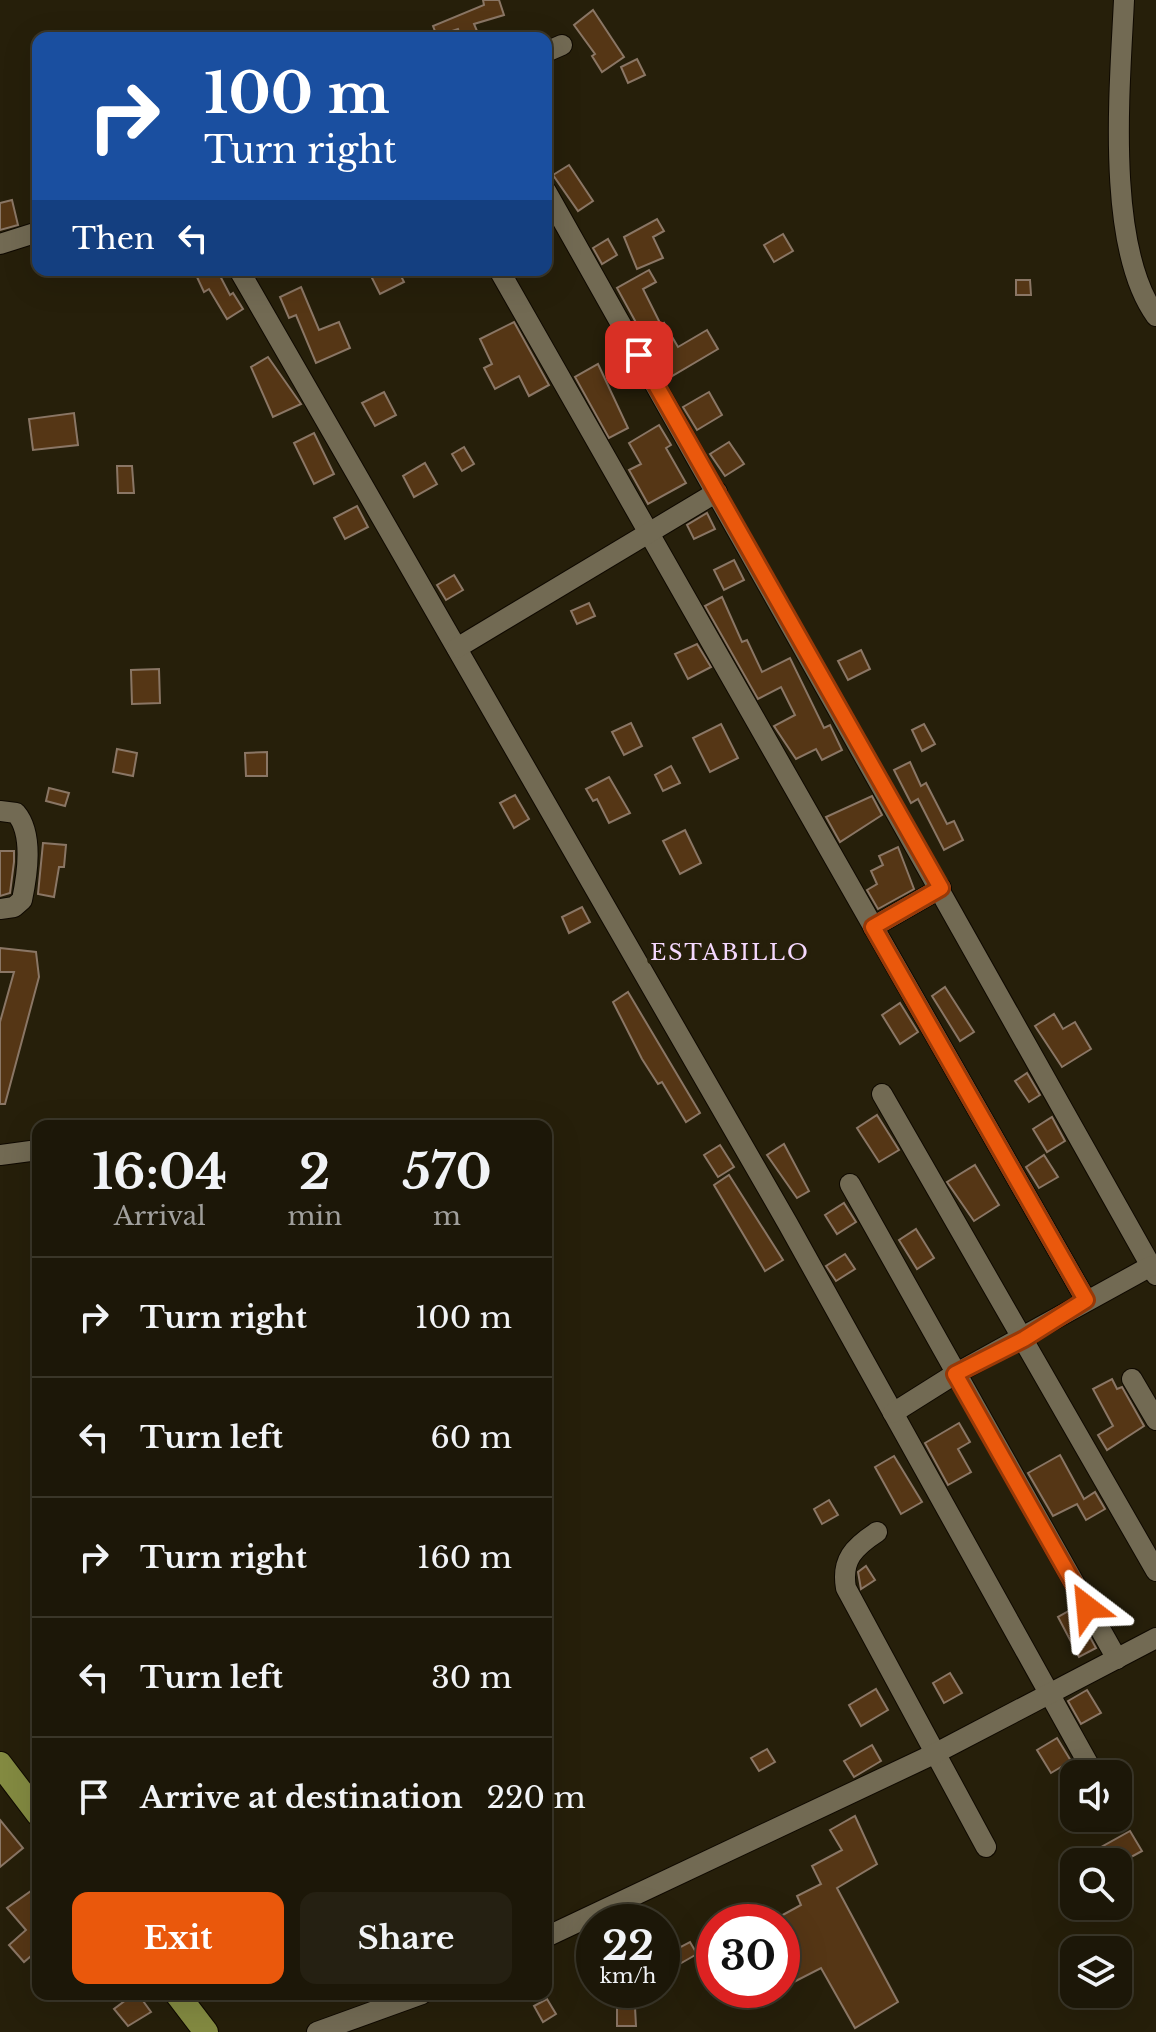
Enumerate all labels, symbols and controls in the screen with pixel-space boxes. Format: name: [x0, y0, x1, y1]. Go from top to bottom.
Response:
text: 100 m: [204, 59, 390, 128]
icon: right: [72, 64, 176, 168]
text: Turn right: [204, 128, 397, 173]
icon: left: [171, 216, 215, 260]
text: Then: [72, 220, 155, 257]
pin: [605, 321, 673, 389]
icon: arrive: [617, 333, 661, 377]
district label: ESTABILLO: [650, 939, 810, 966]
text: 16:04: [92, 1142, 227, 1202]
text: 2: [299, 1142, 330, 1202]
text: 570: [402, 1142, 492, 1202]
text: Arrival: [114, 1200, 206, 1232]
text: min: [287, 1200, 342, 1232]
text: m: [433, 1200, 461, 1232]
icon: right: [72, 1295, 116, 1339]
text: Turn right: [140, 1299, 307, 1336]
text: 100 m: [415, 1299, 512, 1336]
icon: left: [72, 1415, 116, 1459]
text: Turn left: [140, 1419, 283, 1456]
text: 60 m: [430, 1419, 512, 1456]
icon: right: [72, 1535, 116, 1579]
text: Turn right: [140, 1539, 307, 1576]
text: 160 m: [417, 1539, 512, 1576]
position arrow: [1045, 1565, 1129, 1649]
icon: left: [72, 1655, 116, 1699]
text: Turn left: [140, 1659, 283, 1696]
text: 30 m: [431, 1659, 512, 1696]
map controls: [1060, 1760, 1132, 2008]
button: sound: [1060, 1760, 1132, 1832]
icon: arrive: [72, 1775, 116, 1819]
text: Arrive at destination: [140, 1779, 463, 1816]
text: 220 m: [487, 1779, 586, 1816]
button: search: [1060, 1848, 1132, 1920]
button: Exit: [72, 1892, 284, 1984]
button: Share: [300, 1892, 512, 1984]
speed limit sign: 30: [696, 1904, 800, 2008]
text: 22: [602, 1921, 654, 1971]
button: layers: [1060, 1936, 1132, 2008]
text: km/h: [600, 1964, 656, 1988]

